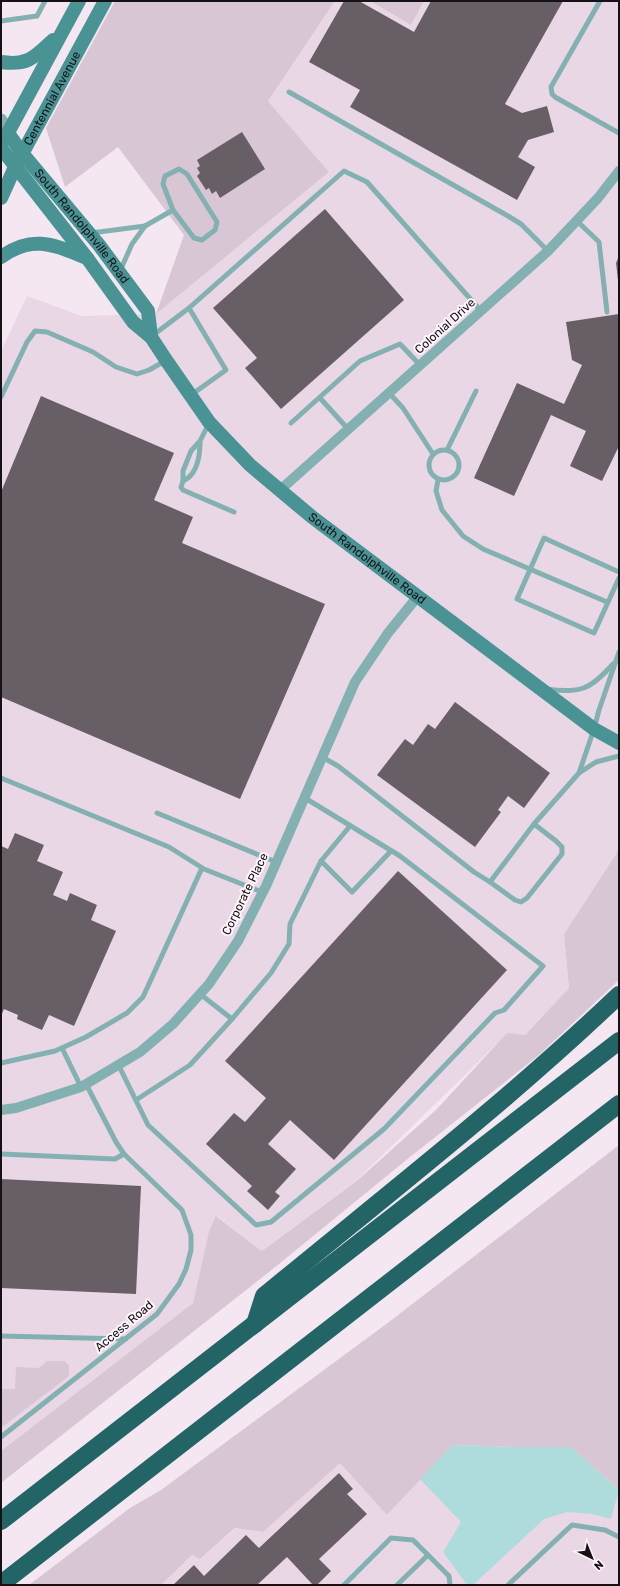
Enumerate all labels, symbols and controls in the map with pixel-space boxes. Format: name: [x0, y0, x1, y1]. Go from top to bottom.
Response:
street label: Centennial Avenue: [21, 49, 83, 148]
street label: South Randolphville Road: [31, 166, 132, 286]
street label: Colonial Drive: [412, 295, 478, 357]
street label: South Randolphville Road: [306, 510, 428, 607]
street label: Corporate Place: [219, 850, 271, 937]
street label: Access Road: [92, 1298, 156, 1354]
north arrow: [572, 1538, 612, 1578]
text: N: [591, 1557, 606, 1572]

